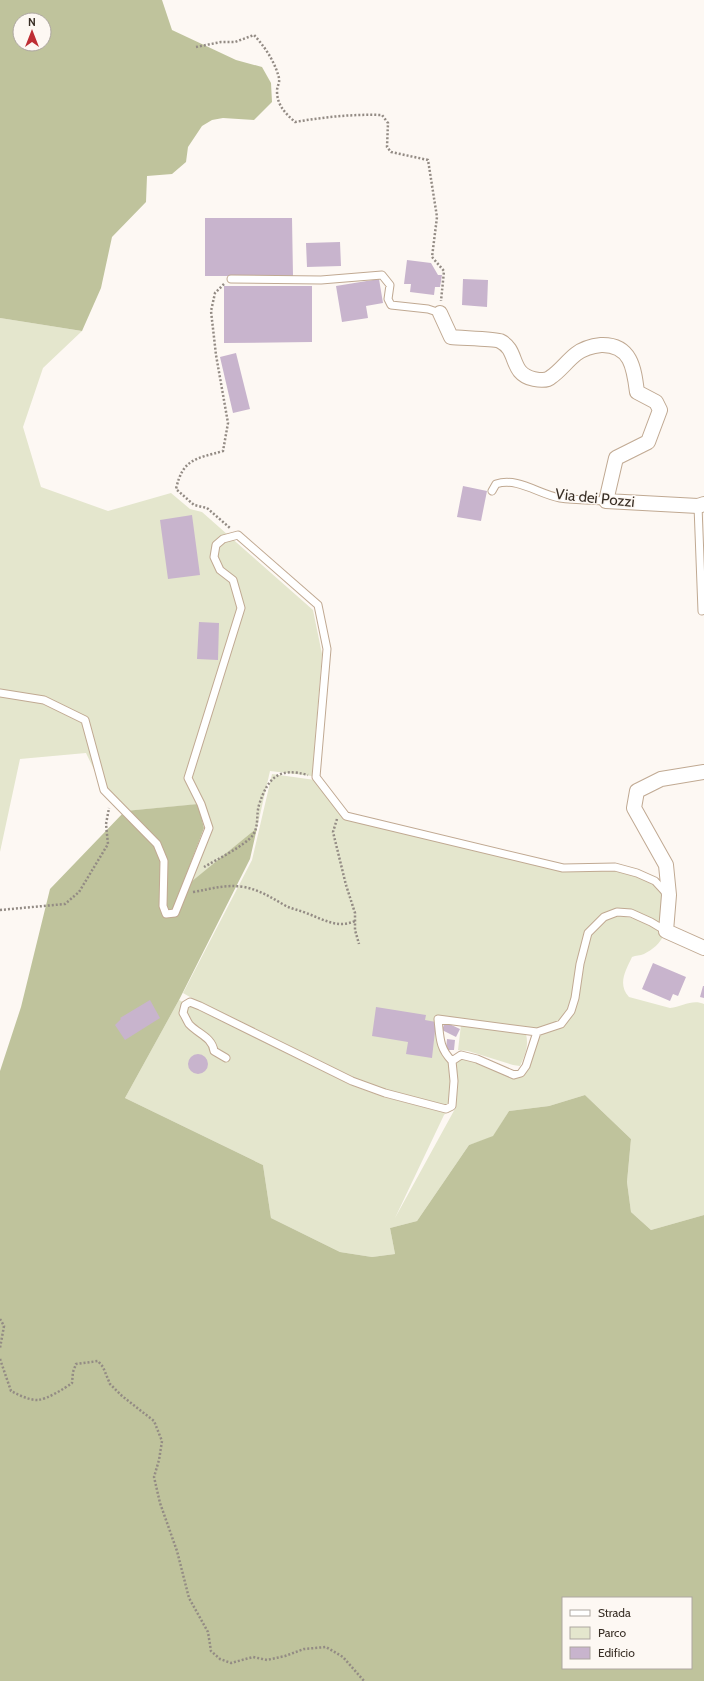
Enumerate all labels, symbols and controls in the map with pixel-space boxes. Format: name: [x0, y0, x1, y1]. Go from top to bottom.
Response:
north arrow: [12, 12, 52, 52]
text: N: [28, 15, 36, 29]
street label: Via dei Pozzi: [554, 485, 636, 511]
legend: [562, 1597, 692, 1669]
text: Strada: [598, 1605, 631, 1620]
text: Parco: [598, 1625, 626, 1640]
text: Edificio: [598, 1645, 635, 1660]

